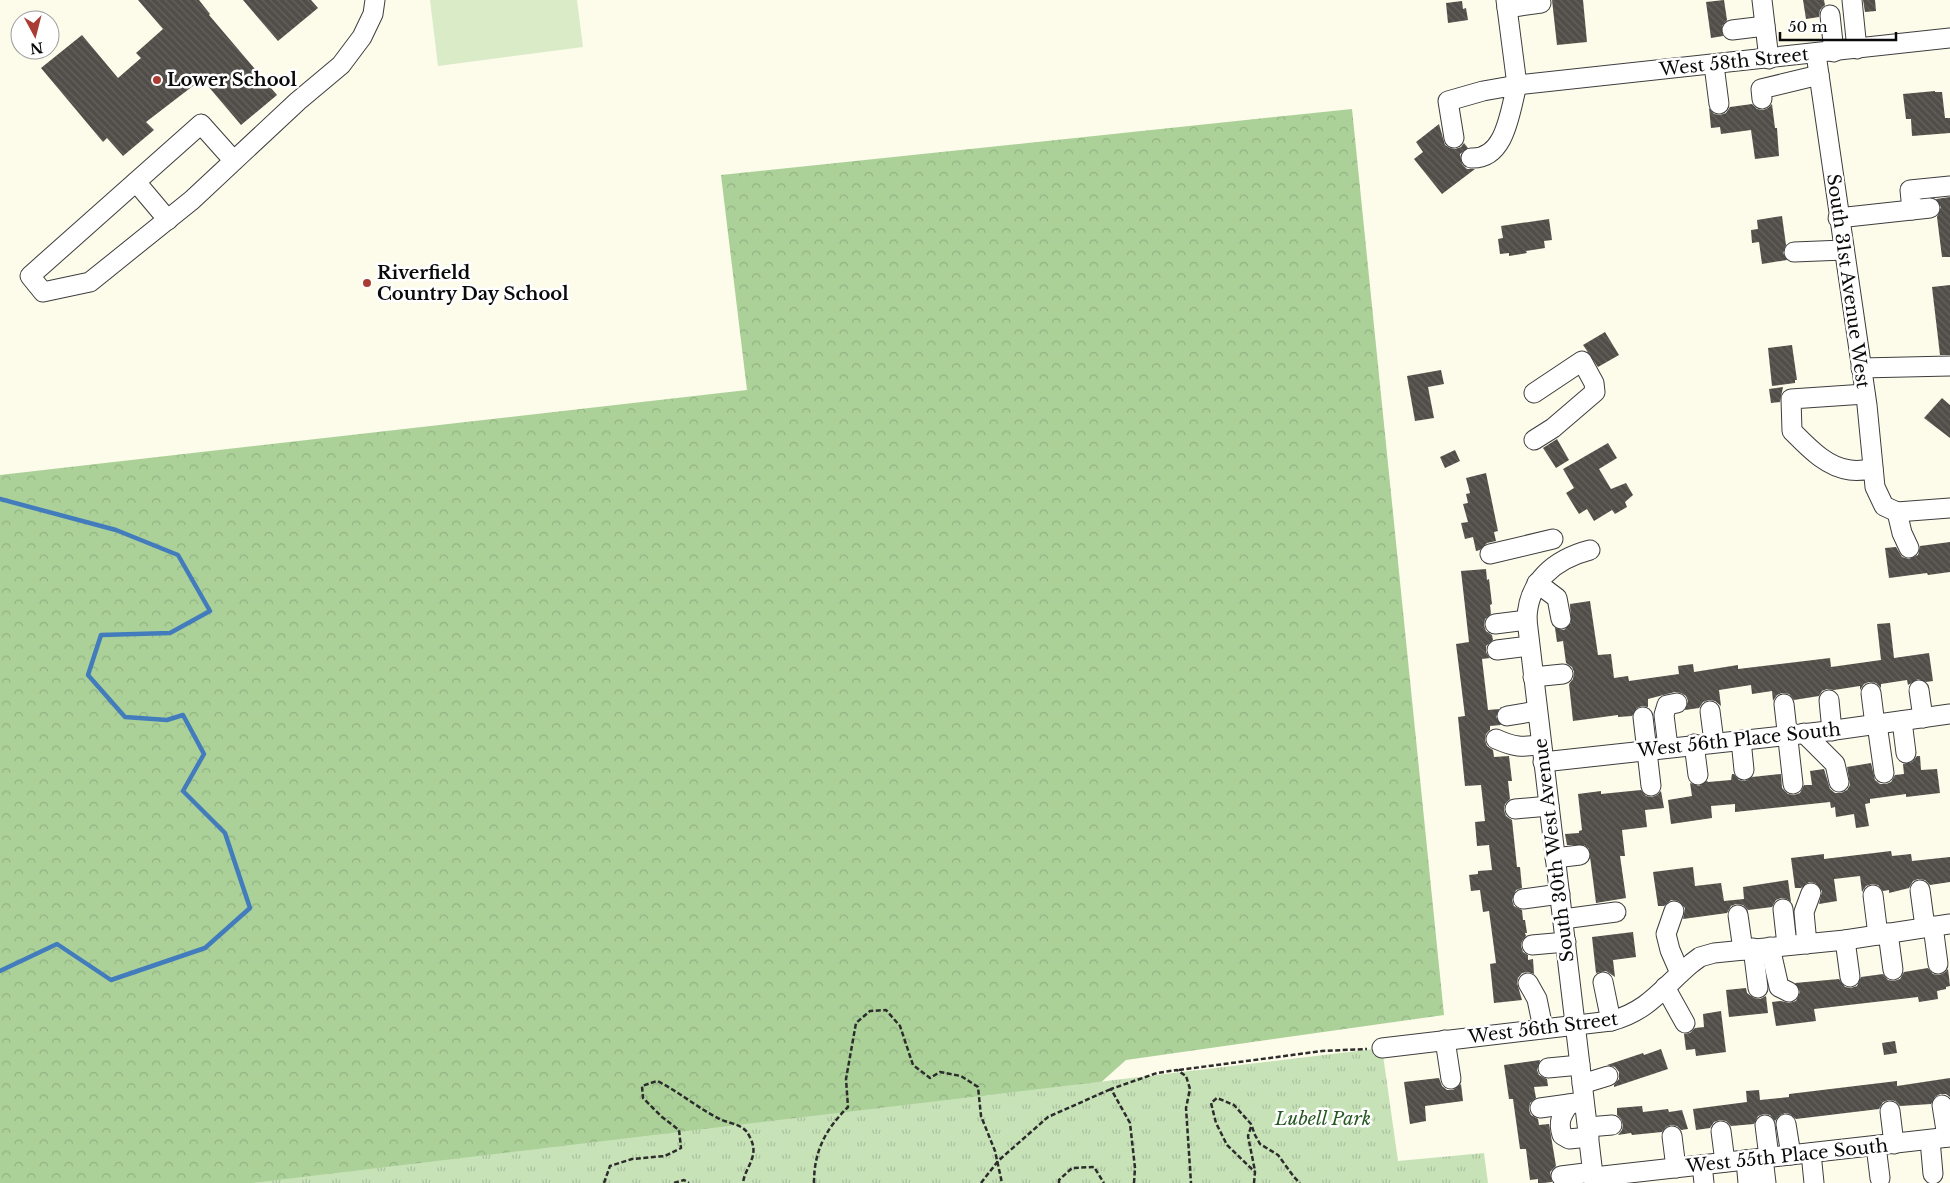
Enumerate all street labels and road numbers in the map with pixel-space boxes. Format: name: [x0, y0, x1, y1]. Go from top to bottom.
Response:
street label: West 58th Street: [1657, 43, 1810, 81]
street label: South 31st Avenue West: [1822, 172, 1874, 390]
street label: West 56th Place South: [1635, 718, 1842, 762]
street label: South 30th West Avenue: [1529, 737, 1579, 963]
street label: West 56th Street: [1466, 1008, 1619, 1048]
street label: West 55th Place South: [1684, 1134, 1889, 1178]

